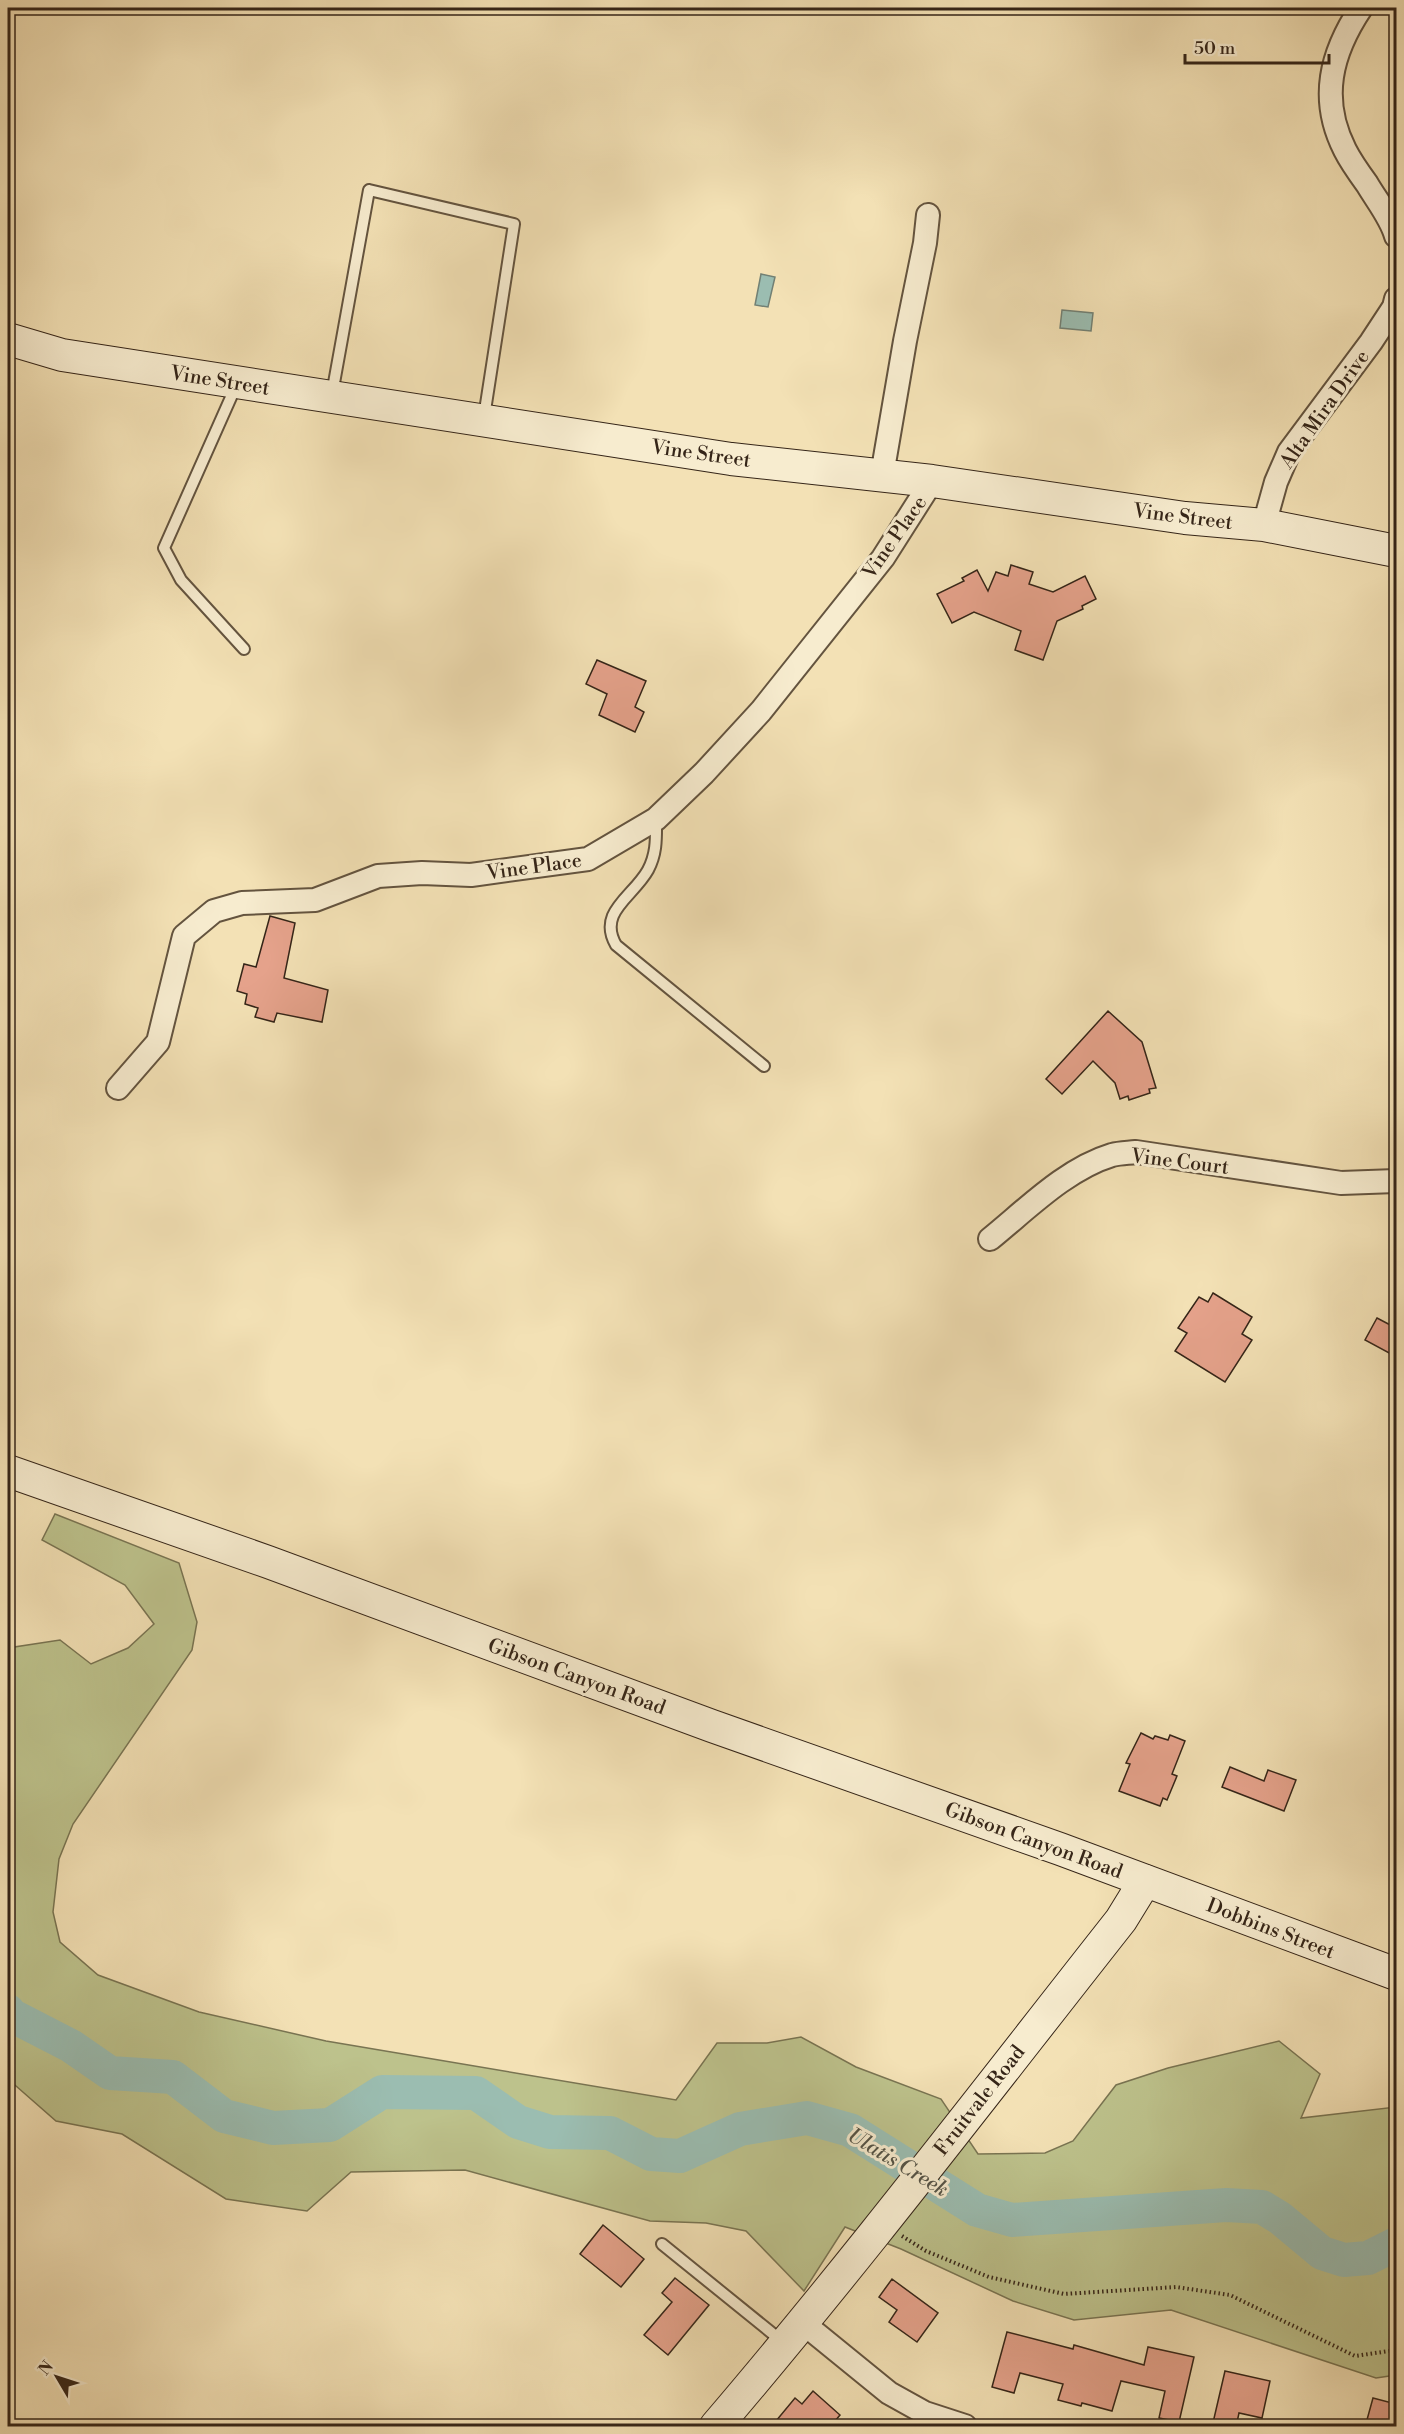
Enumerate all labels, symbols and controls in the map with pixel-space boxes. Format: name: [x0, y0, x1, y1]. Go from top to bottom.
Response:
scale bar: [1185, 27, 1329, 65]
text: 50 m: [1194, 37, 1236, 60]
street label: Alta Mira Drive: [1274, 346, 1375, 475]
street label: Vine Street: [167, 361, 271, 402]
street label: Vine Street: [648, 435, 752, 474]
street label: Vine Place: [857, 491, 933, 585]
street label: Vine Street: [1131, 499, 1234, 536]
street label: Vine Place: [484, 848, 583, 887]
street label: Vine Court: [1128, 1144, 1230, 1181]
street label: Gibson Canyon Road: [484, 1634, 669, 1721]
street label: Gibson Canyon Road: [941, 1798, 1126, 1885]
street label: Dobbins Street: [1203, 1893, 1338, 1965]
street label: Fruitvale Road: [929, 2040, 1032, 2161]
water label: Ulatis Creek: [842, 2123, 953, 2203]
north arrow: [27, 2347, 87, 2407]
text: N: [34, 2357, 58, 2379]

